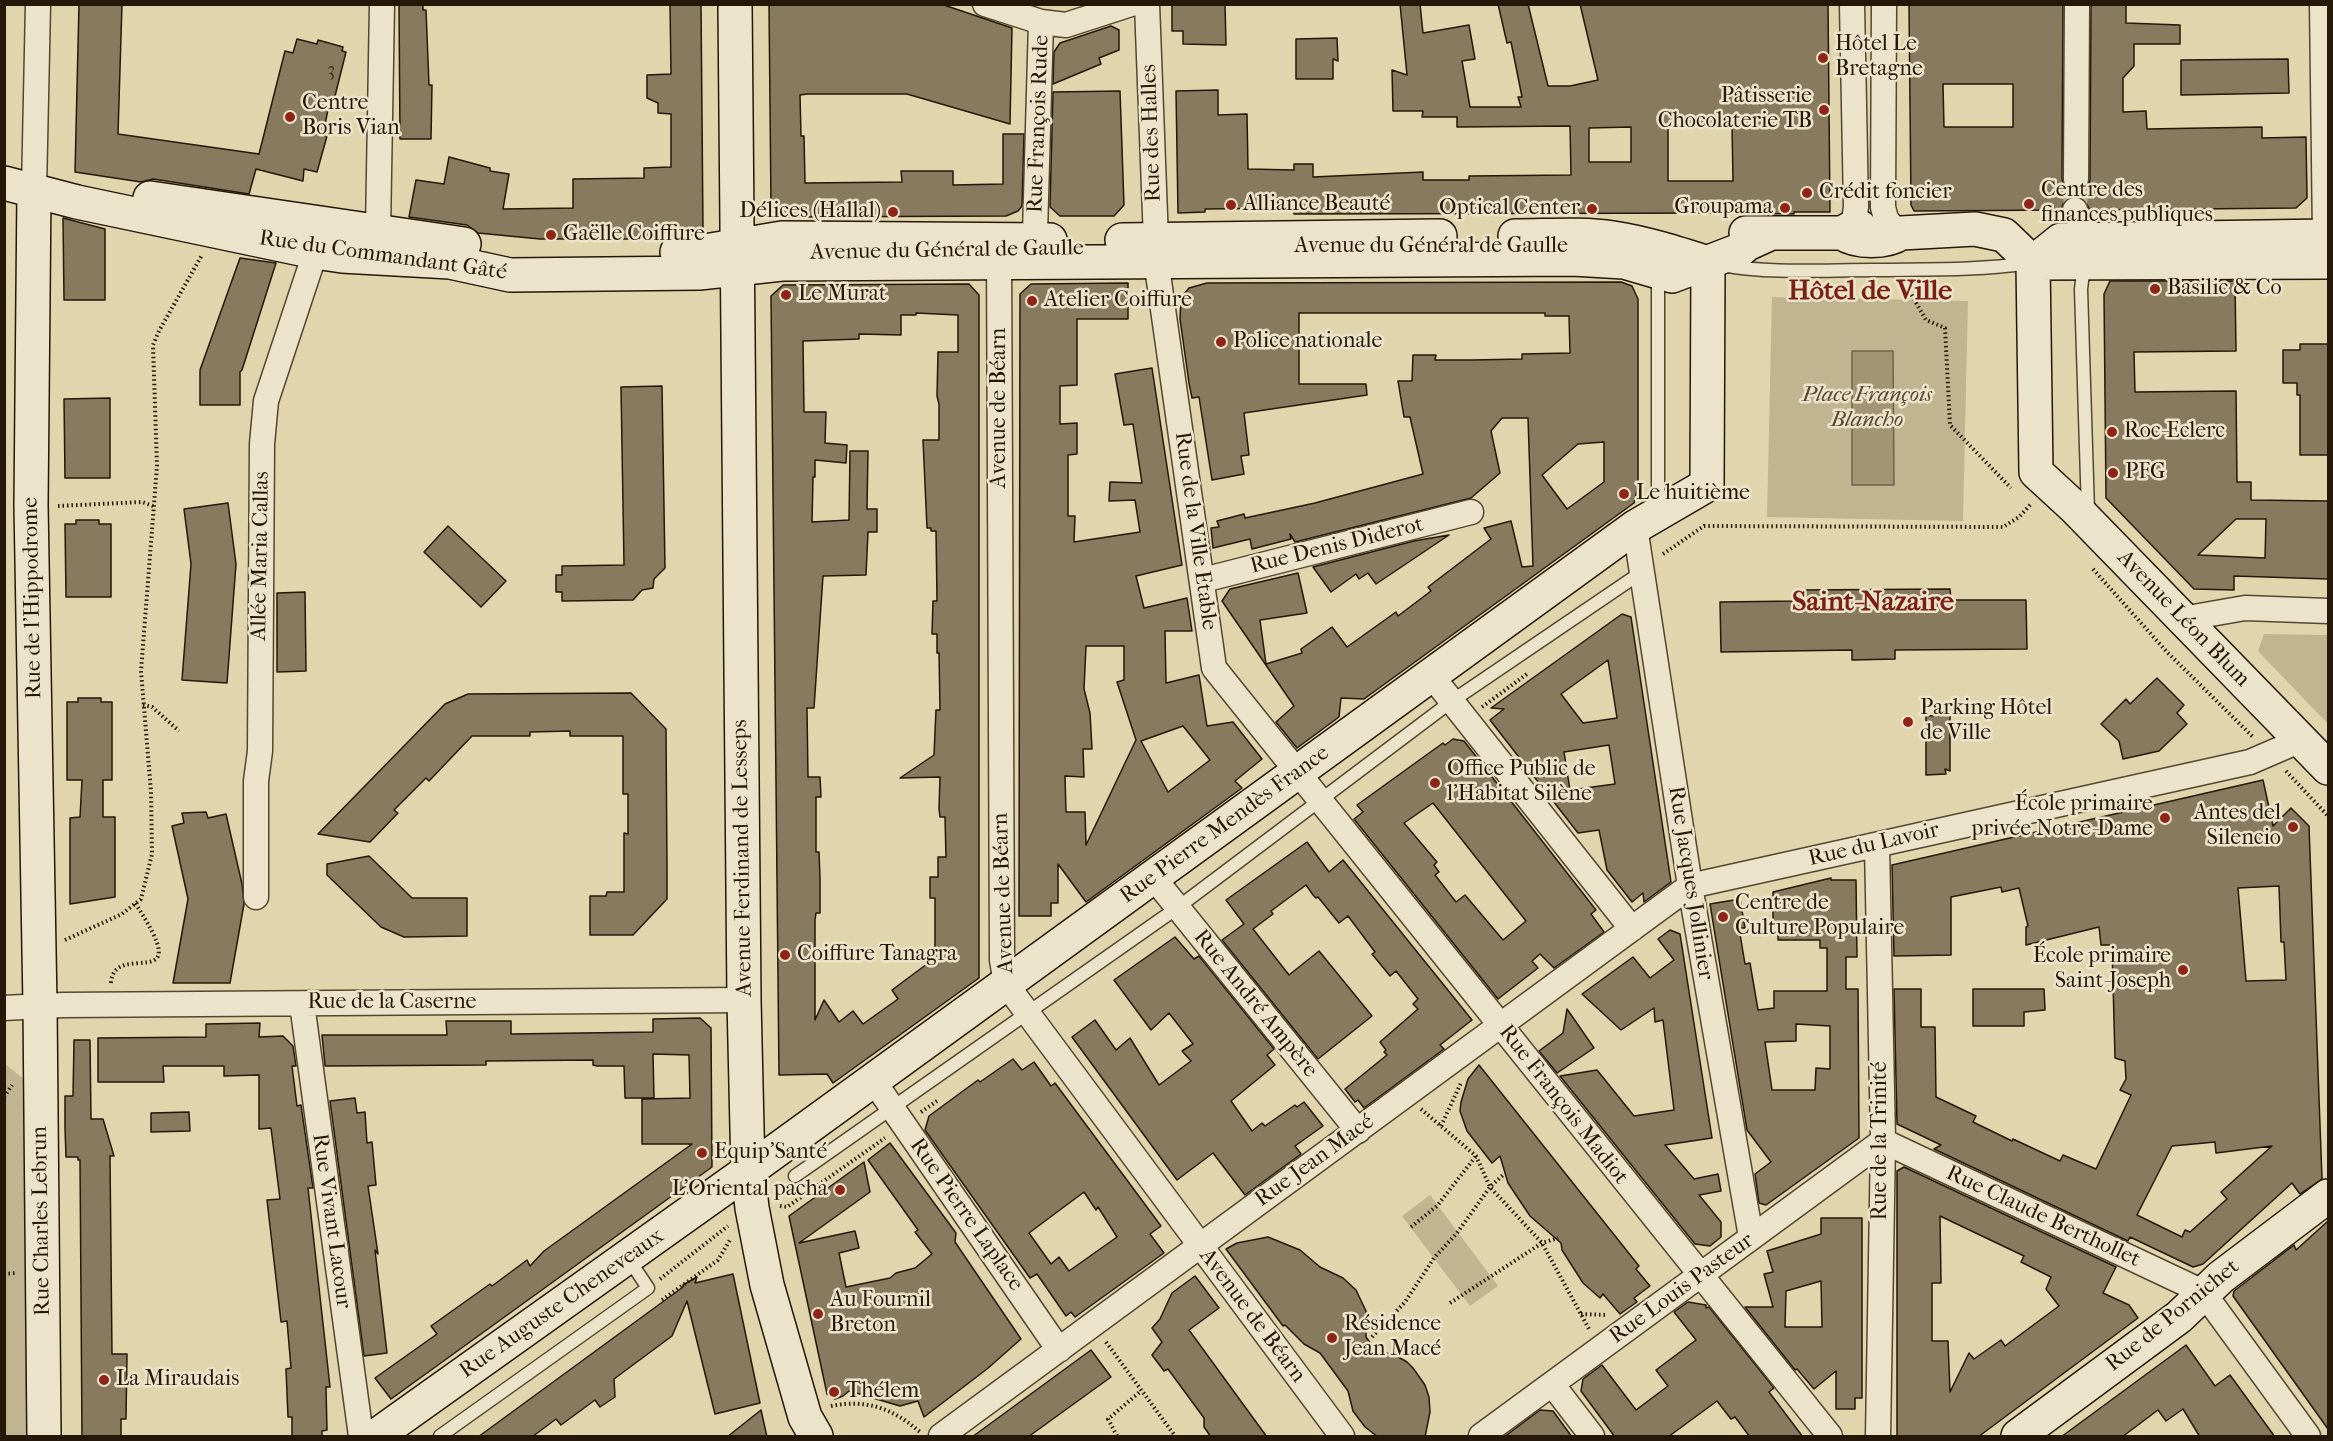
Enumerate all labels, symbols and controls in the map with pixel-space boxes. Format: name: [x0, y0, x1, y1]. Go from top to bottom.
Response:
place label: Hôtel Le Bretagne: [1835, 32, 1923, 84]
street label: Rue François Rude: [1023, 34, 1055, 214]
marker: Hôtel Le Bretagne: [1816, 51, 1830, 65]
house number: 3: [327, 59, 335, 83]
street label: Rue des Halles: [1136, 64, 1168, 202]
place label: Pâtisserie Chocolaterie TB: [1658, 84, 1812, 136]
place label: Centre Boris Vian: [302, 91, 400, 142]
marker: Pâtisserie Chocolaterie TB: [1817, 103, 1831, 117]
marker: Centre Boris Vian: [283, 110, 297, 124]
place label: Centre des finances publiques: [2041, 178, 2213, 230]
place label: Crédit foncier: [1819, 180, 1952, 206]
marker: Crédit foncier: [1800, 186, 1814, 200]
place label: Alliance Beauté: [1243, 192, 1390, 218]
place label: Groupama: [1674, 195, 1773, 221]
place label: Optical Center: [1439, 196, 1580, 222]
marker: Centre des finances publiques: [2022, 197, 2036, 211]
marker: Alliance Beauté: [1224, 198, 1238, 212]
place label: Délices (Hallal): [739, 199, 881, 225]
marker: Groupama: [1778, 201, 1792, 215]
marker: Optical Center: [1585, 202, 1599, 216]
marker: Délices (Hallal): [886, 205, 900, 219]
place label: Gaëlle Coiffure: [563, 222, 705, 248]
street label: Rue du Commandant Gâté: [258, 226, 508, 286]
marker: Gaëlle Coiffure: [544, 228, 558, 242]
street label: Avenue du Général de Gaulle: [1294, 234, 1568, 260]
street label: Avenue du Général de Gaulle: [810, 235, 1084, 267]
district label: Hôtel de Ville: [1788, 275, 1952, 309]
place label: Basilic & Co: [2167, 276, 2282, 302]
place label: Le Murat: [798, 282, 887, 308]
marker: Basilic & Co: [2148, 282, 2162, 296]
marker: Le Murat: [779, 288, 793, 302]
place label: Atelier Coiffure: [1044, 288, 1192, 314]
marker: Atelier Coiffure: [1025, 294, 1039, 308]
street label: Avenue de Béarn: [987, 328, 1013, 488]
place label: Police nationale: [1233, 329, 1382, 355]
marker: Police nationale: [1214, 335, 1228, 349]
park label: Place François Blancho: [1802, 383, 1932, 434]
place label: Roc-Eclerc: [2124, 419, 2225, 445]
marker: Roc-Eclerc: [2105, 425, 2119, 439]
street label: Rue de la Ville Etable: [1168, 430, 1222, 632]
place label: PFG: [2125, 460, 2166, 486]
marker: PFG: [2106, 466, 2120, 480]
street label: Allée Maria Callas: [246, 471, 276, 641]
place label: Le huitième: [1636, 481, 1750, 507]
marker: Le huitième: [1617, 487, 1631, 501]
street label: Rue de l'Hippodrome: [18, 497, 48, 699]
street label: Rue Denis Diderot: [1248, 512, 1426, 580]
street label: Avenue Léon Blum: [2111, 545, 2255, 693]
district label: Saint-Nazaire: [1792, 586, 1954, 620]
place label: Parking Hôtel de Ville: [1920, 696, 2052, 748]
marker: Parking Hôtel de Ville: [1901, 715, 1915, 729]
street label: Avenue Ferdinand de Lesseps: [727, 719, 759, 997]
street label: Rue Pierre Mendès France: [1115, 740, 1335, 910]
place label: Office Public de l'Habitat Silène: [1447, 757, 1596, 808]
marker: Office Public de l'Habitat Silène: [1428, 776, 1442, 790]
street label: Rue Jacques Jollinier: [1662, 784, 1718, 982]
place label: École primaire privée Notre-Dame: [1972, 792, 2153, 843]
place label: Antes del Silencio: [2194, 801, 2281, 852]
marker: École primaire privée Notre-Dame: [2158, 811, 2172, 825]
street label: Avenue de Béarn: [988, 812, 1020, 974]
street label: Rue du Lavoir: [1806, 817, 1942, 873]
marker: Antes del Silencio: [2286, 820, 2300, 834]
place label: Centre de Culture Populaire: [1735, 891, 1904, 942]
marker: Centre de Culture Populaire: [1716, 910, 1730, 924]
street label: Rue André Ampère: [1187, 925, 1323, 1083]
place label: Coiffure Tanagra: [797, 942, 957, 968]
place label: École primaire Saint-Joseph: [2033, 944, 2171, 996]
marker: Coiffure Tanagra: [778, 948, 792, 962]
marker: École primaire Saint-Joseph: [2176, 963, 2190, 977]
street label: Rue de la Caserne: [307, 990, 477, 1016]
street label: Rue François Madiot: [1493, 1020, 1633, 1190]
street label: Rue de la Trinité: [1868, 1061, 1894, 1221]
street label: Rue Jean Macé: [1250, 1109, 1380, 1213]
street label: Rue Charles Lebrun: [27, 1126, 57, 1316]
street label: Rue Vivant Lacour: [306, 1132, 356, 1310]
street label: Rue Pierre Laplace: [903, 1134, 1029, 1296]
place label: Equip'Santé: [714, 1140, 827, 1166]
marker: Equip'Santé: [695, 1146, 709, 1160]
street label: Rue Claude Berthollet: [1942, 1160, 2144, 1274]
place label: L'Oriental pacha: [672, 1177, 828, 1203]
marker: L'Oriental pacha: [833, 1183, 847, 1197]
street label: Rue Auguste Cheneveaux: [455, 1224, 669, 1384]
street label: Rue Louis Pasteur: [1605, 1228, 1759, 1350]
street label: Avenue de Béarn: [1193, 1244, 1311, 1388]
street label: Rue de Pornichet: [2101, 1254, 2245, 1378]
place label: Au Fournil Breton: [830, 1288, 931, 1340]
marker: Au Fournil Breton: [811, 1307, 825, 1321]
place label: Résidence Jean Macé: [1344, 1312, 1441, 1364]
marker: Résidence Jean Macé: [1325, 1331, 1339, 1345]
place label: La Miraudais: [116, 1367, 239, 1393]
marker: La Miraudais: [97, 1373, 111, 1387]
place label: Thélem: [846, 1379, 919, 1405]
marker: Thélem: [827, 1385, 841, 1399]

